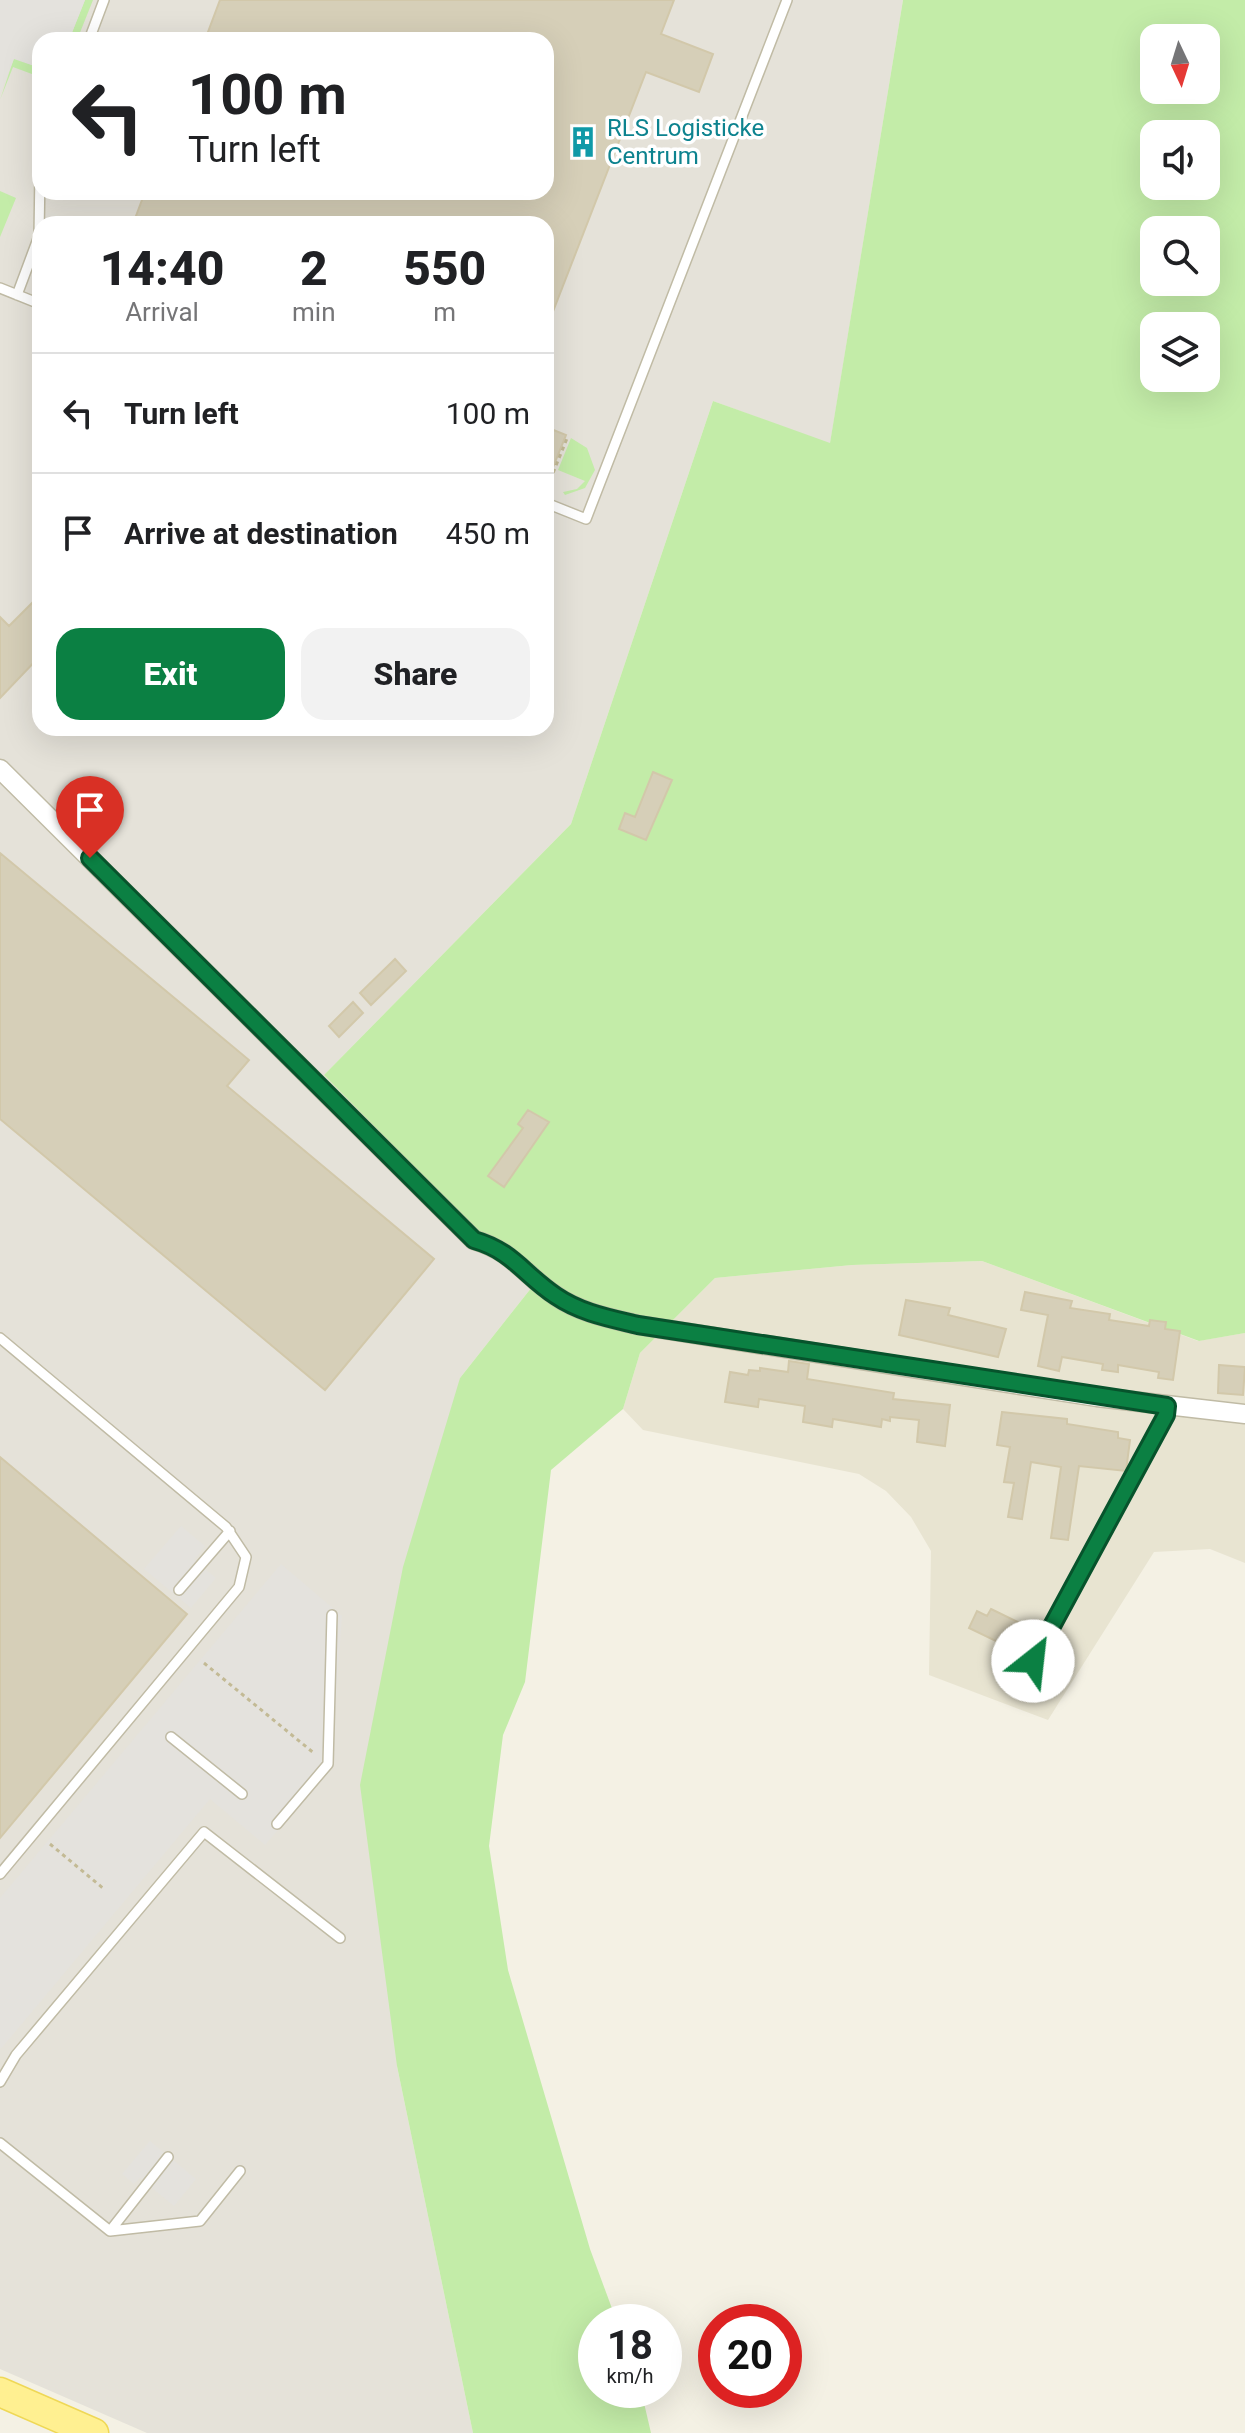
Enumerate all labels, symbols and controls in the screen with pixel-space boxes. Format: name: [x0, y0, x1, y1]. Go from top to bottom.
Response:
north arrow: [1140, 24, 1220, 104]
map controls: [1140, 24, 1220, 392]
text: 100 m: [188, 62, 347, 128]
icon: left: [56, 64, 160, 168]
place label: RLS Logisticke Centrum: [607, 114, 764, 170]
button: sound: [1140, 120, 1220, 200]
building icon: RLS Logisticke Centrum: [566, 125, 600, 159]
text: Turn left: [188, 129, 321, 171]
button: search: [1140, 216, 1220, 296]
text: 14:40: [100, 240, 224, 297]
text: 2: [300, 240, 328, 297]
text: 550: [403, 240, 486, 297]
text: Arrival: [125, 297, 199, 327]
text: min: [292, 297, 336, 327]
text: m: [433, 297, 456, 327]
button: layers: [1140, 312, 1220, 392]
icon: left: [56, 391, 100, 435]
text: Turn left: [124, 396, 239, 431]
text: 100 m: [446, 396, 530, 431]
icon: arrive: [56, 511, 100, 555]
text: Arrive at destination: [124, 516, 398, 551]
text: 450 m: [446, 516, 530, 551]
button: Exit: [56, 628, 285, 720]
button: Share: [301, 628, 530, 720]
pin: [56, 776, 124, 858]
icon: arrive: [68, 788, 112, 832]
position arrow: [991, 1619, 1075, 1703]
speed limit sign: 20: [698, 2304, 802, 2408]
text: 18: [607, 2322, 653, 2369]
text: km/h: [607, 2364, 653, 2388]

